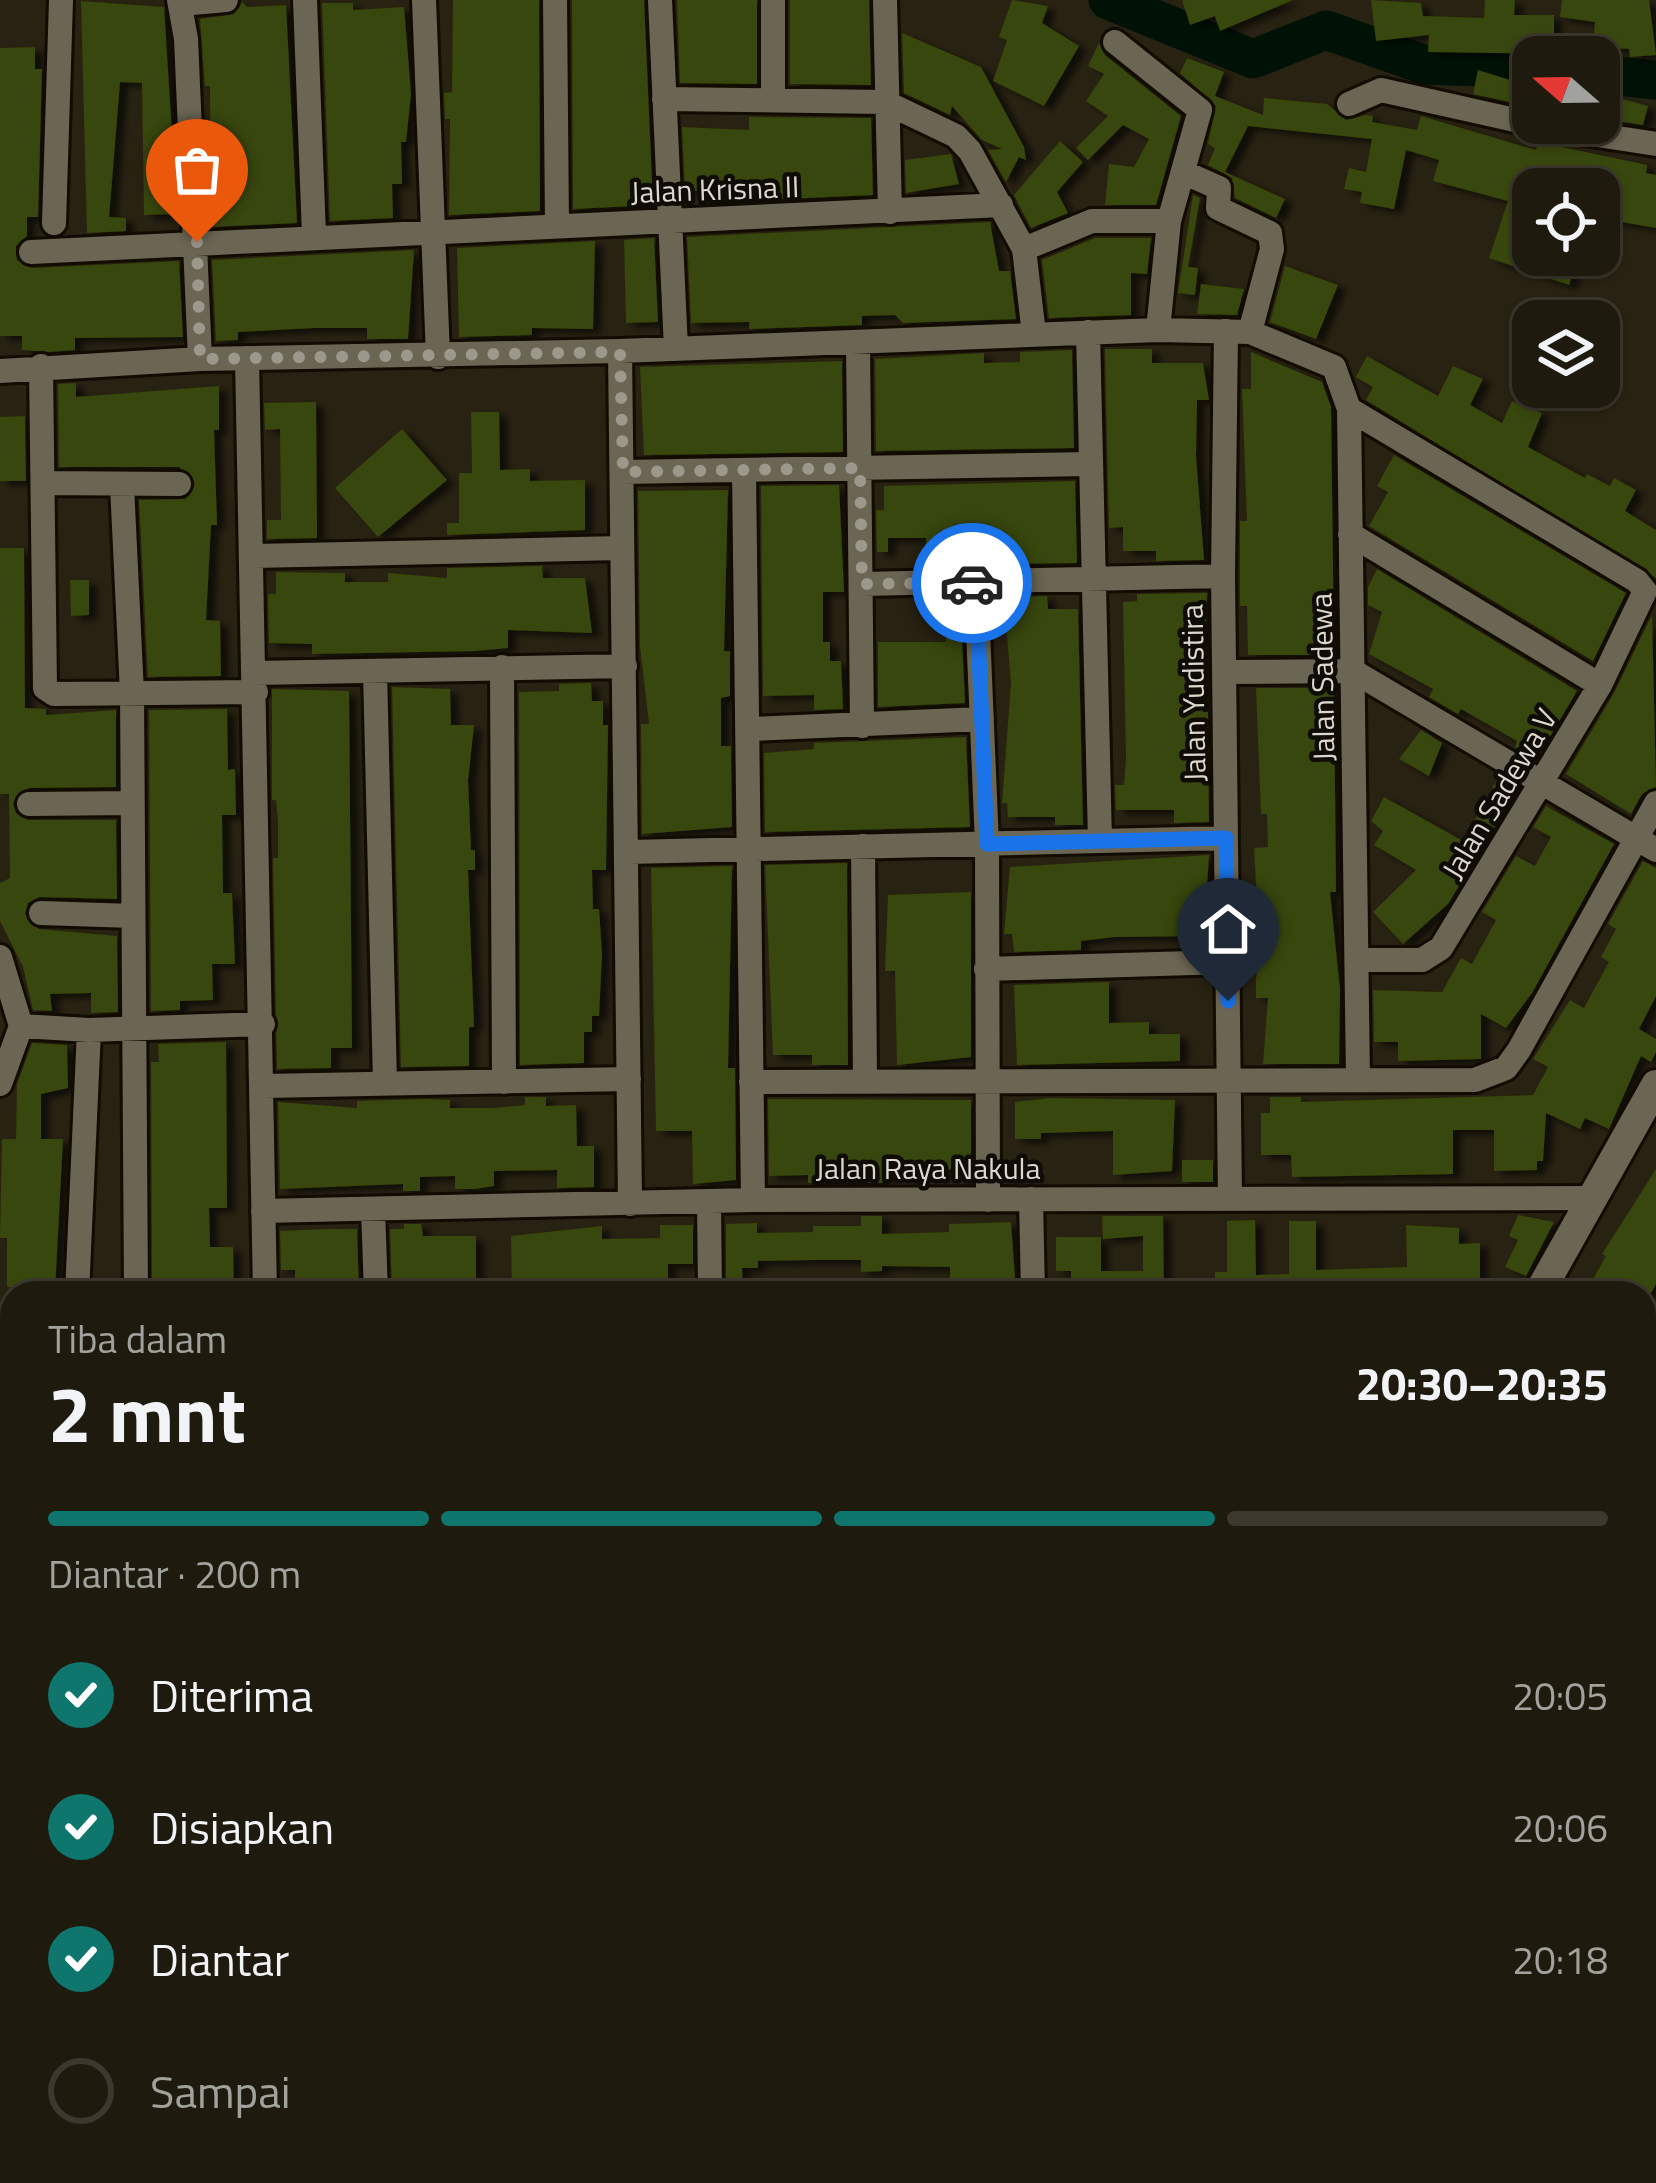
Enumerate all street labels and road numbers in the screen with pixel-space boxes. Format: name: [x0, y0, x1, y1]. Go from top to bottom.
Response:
street label: Jalan Krisna II: [630, 163, 800, 215]
street label: Jalan Sadewa: [1298, 592, 1346, 762]
street label: Jalan Yudistira: [1168, 604, 1218, 782]
street label: Jalan Sadewa V: [1430, 699, 1568, 888]
street label: Jalan Raya Nakula: [815, 1145, 1041, 1191]

